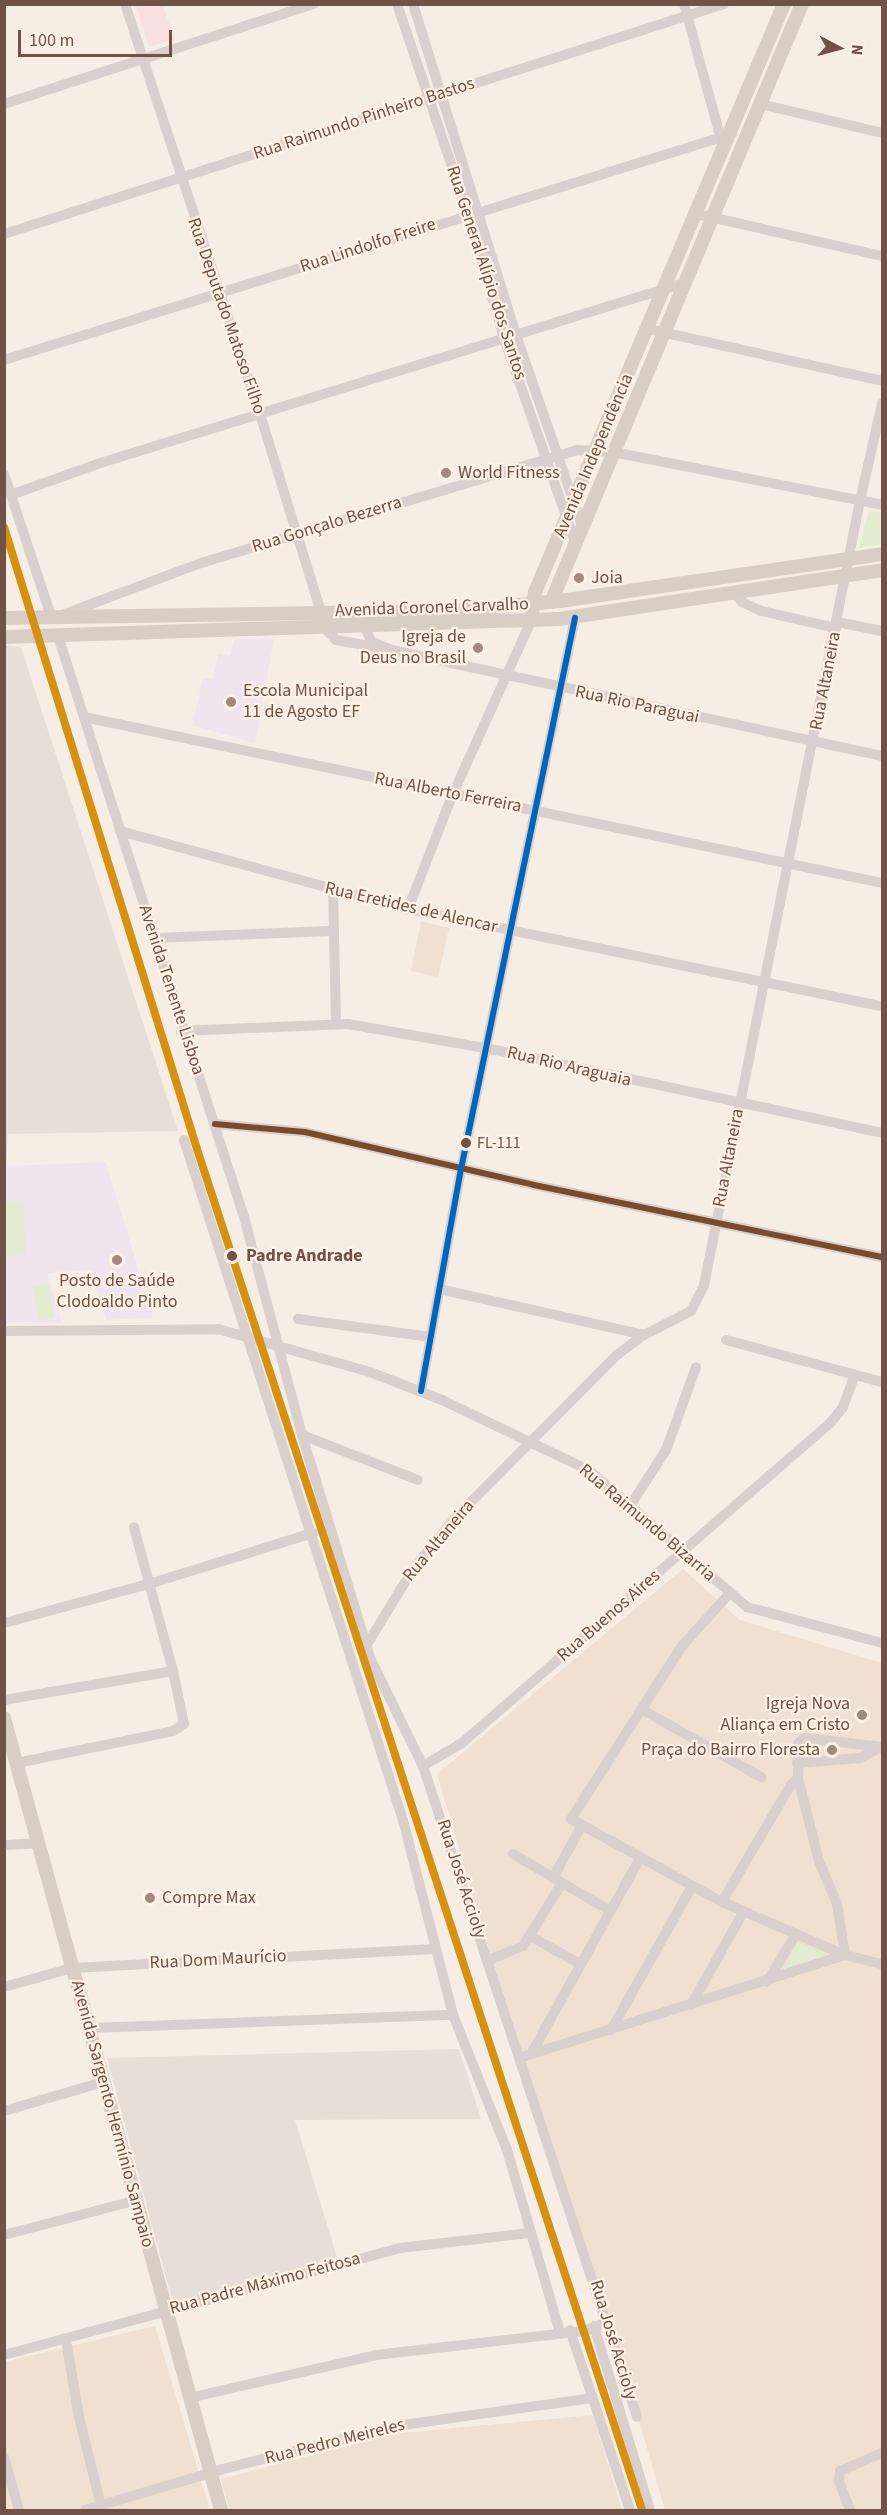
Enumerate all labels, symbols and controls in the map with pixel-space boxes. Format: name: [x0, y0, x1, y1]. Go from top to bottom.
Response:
scale bar: [21, 18, 176, 56]
north arrow: [809, 18, 869, 78]
text: 100 m: [29, 28, 74, 53]
text: N: [845, 43, 868, 56]
street label: Rua Raimundo Pinheiro Bastos: [251, 73, 477, 165]
street label: Rua General Alípio dos Santos: [441, 163, 531, 383]
street label: Rua Lindolfo Freire: [297, 214, 439, 278]
street label: Rua Deputado Matoso Filho: [182, 215, 270, 417]
street label: Avenida Independência: [550, 371, 638, 541]
place label: World Fitness: [458, 462, 560, 484]
marker: World Fitness: [439, 466, 453, 480]
street label: Rua Gonçalo Bezerra: [249, 492, 405, 558]
place label: Joia: [591, 567, 623, 589]
marker: Joia: [572, 571, 586, 585]
street label: Avenida Coronel Carvalho: [335, 594, 529, 622]
place label: Igreja de Deus no Brasil: [360, 627, 466, 670]
street label: Rua Altaneira: [806, 630, 846, 732]
marker: Igreja de Deus no Brasil: [471, 641, 485, 655]
place label: Escola Municipal 11 de Agosto EF: [243, 681, 368, 724]
street label: Rua Rio Paraguai: [573, 681, 701, 729]
marker: Escola Municipal 11 de Agosto EF: [224, 695, 238, 709]
street label: Rua Alberto Ferreira: [373, 768, 523, 818]
street label: Rua Eretides de Alencar: [323, 878, 499, 938]
street label: Avenida Tenente Lisboa: [133, 902, 209, 1078]
street label: Rua Rio Araguaia: [505, 1042, 633, 1092]
street label: Rua Altaneira: [709, 1107, 749, 1209]
place label: FL-111: [477, 1133, 521, 1153]
marker: FL-111: [460, 1137, 472, 1149]
place label: Padre Andrade: [246, 1245, 363, 1267]
marker: Padre Andrade: [223, 1247, 241, 1265]
marker: Posto de Saúde Clodoaldo Pinto: [108, 1251, 126, 1269]
place label: Posto de Saúde Clodoaldo Pinto: [56, 1271, 178, 1314]
street label: Rua Raimundo Bizarria: [574, 1460, 720, 1586]
street label: Rua Altaneira: [399, 1496, 479, 1586]
street label: Rua Buenos Aires: [553, 1565, 665, 1667]
place label: Igreja Nova Aliança em Cristo: [720, 1694, 850, 1736]
marker: Igreja Nova Aliança em Cristo: [855, 1708, 869, 1722]
place label: Praça do Bairro Floresta: [641, 1739, 820, 1761]
marker: Praça do Bairro Floresta: [825, 1743, 839, 1757]
street label: Rua José Accioly: [432, 1817, 490, 1941]
place label: Compre Max: [162, 1887, 256, 1909]
marker: Compre Max: [143, 1891, 157, 1905]
street label: Rua Dom Maurício: [149, 1946, 287, 1974]
street label: Avenida Sargento Hermínio Sampaio: [66, 1978, 158, 2250]
street label: Rua Padre Máximo Feitosa: [167, 2248, 363, 2320]
street label: Rua José Accioly: [585, 2278, 641, 2402]
street label: Rua Pedro Meireles: [263, 2414, 407, 2470]

